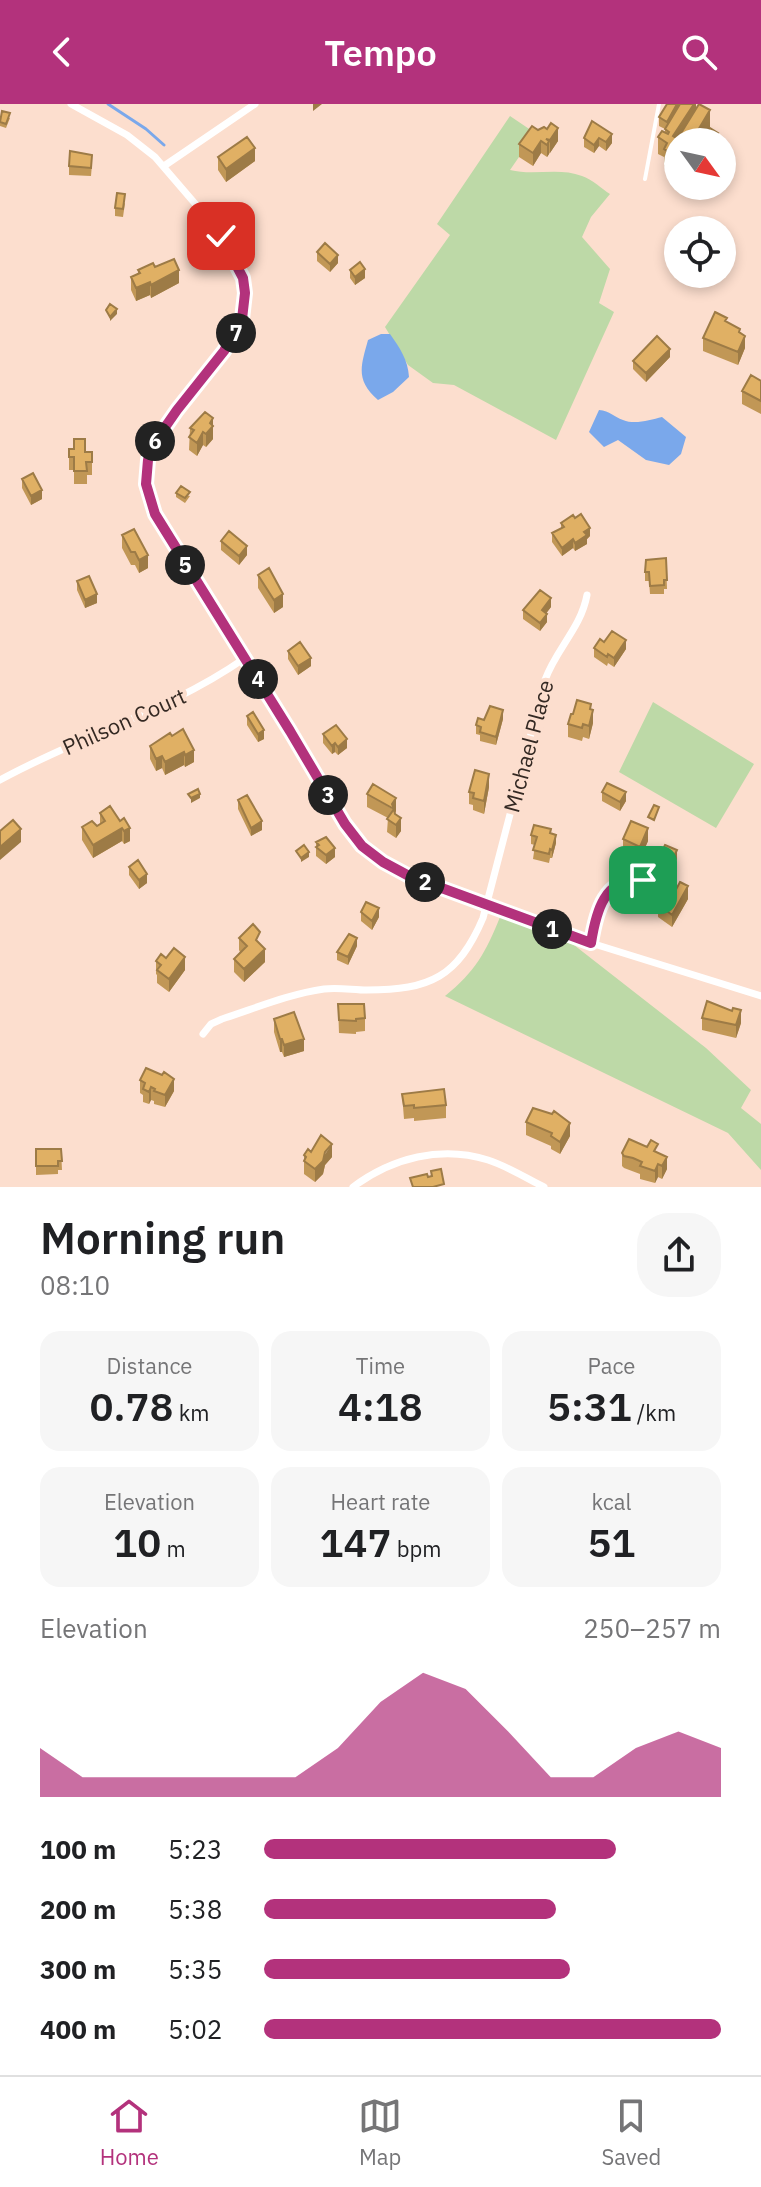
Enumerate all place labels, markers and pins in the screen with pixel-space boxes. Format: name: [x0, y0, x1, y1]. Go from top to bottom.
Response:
pin: [187, 202, 255, 270]
pin: 7: [216, 313, 256, 353]
pin: 6: [135, 421, 175, 461]
pin: 5: [165, 545, 205, 585]
pin: 4: [238, 659, 278, 699]
pin: 3: [308, 775, 348, 815]
pin: [609, 846, 677, 914]
pin: 2: [405, 862, 445, 902]
pin: 1: [532, 909, 572, 949]

